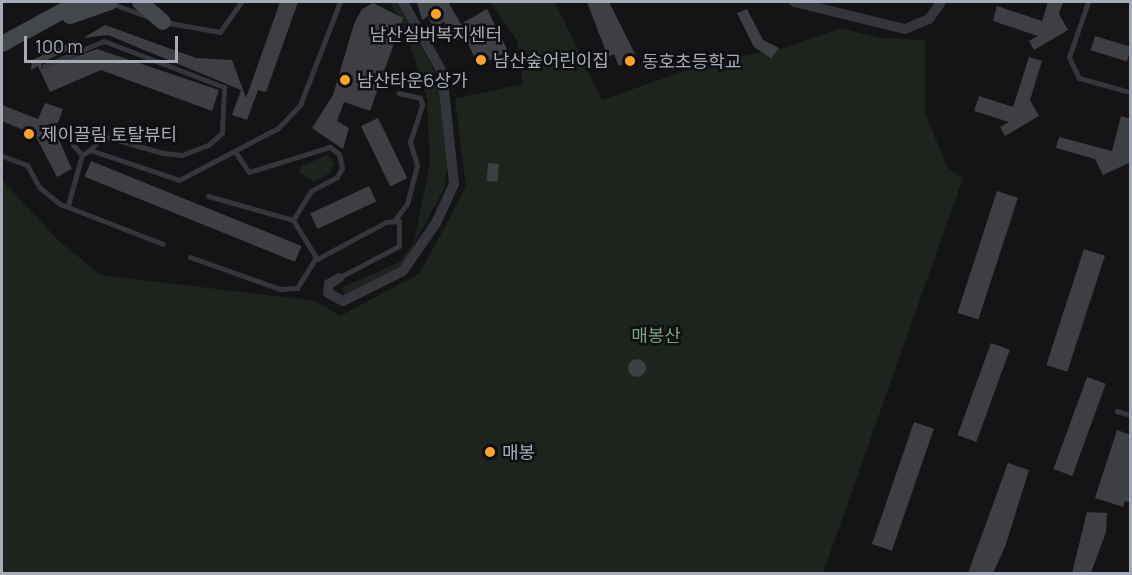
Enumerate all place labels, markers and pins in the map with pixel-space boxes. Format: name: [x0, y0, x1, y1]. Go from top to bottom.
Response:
marker: 남산실버복지센터: [429, 7, 443, 21]
place label: 남산실버복지센터: [370, 23, 502, 45]
place label: 남산숲어린이집: [493, 49, 609, 71]
place label: 동호초등학교: [642, 50, 741, 72]
marker: 남산숲어린이집: [474, 53, 488, 67]
marker: 동호초등학교: [623, 54, 637, 68]
place label: 남산타운6상가: [357, 69, 468, 91]
marker: 남산타운6상가: [338, 73, 352, 87]
place label: 제이끌림 토탈뷰티: [41, 123, 177, 145]
marker: 제이끌림 토탈뷰티: [22, 127, 36, 141]
place label: 매봉: [502, 441, 535, 463]
marker: 매봉: [483, 445, 497, 459]

